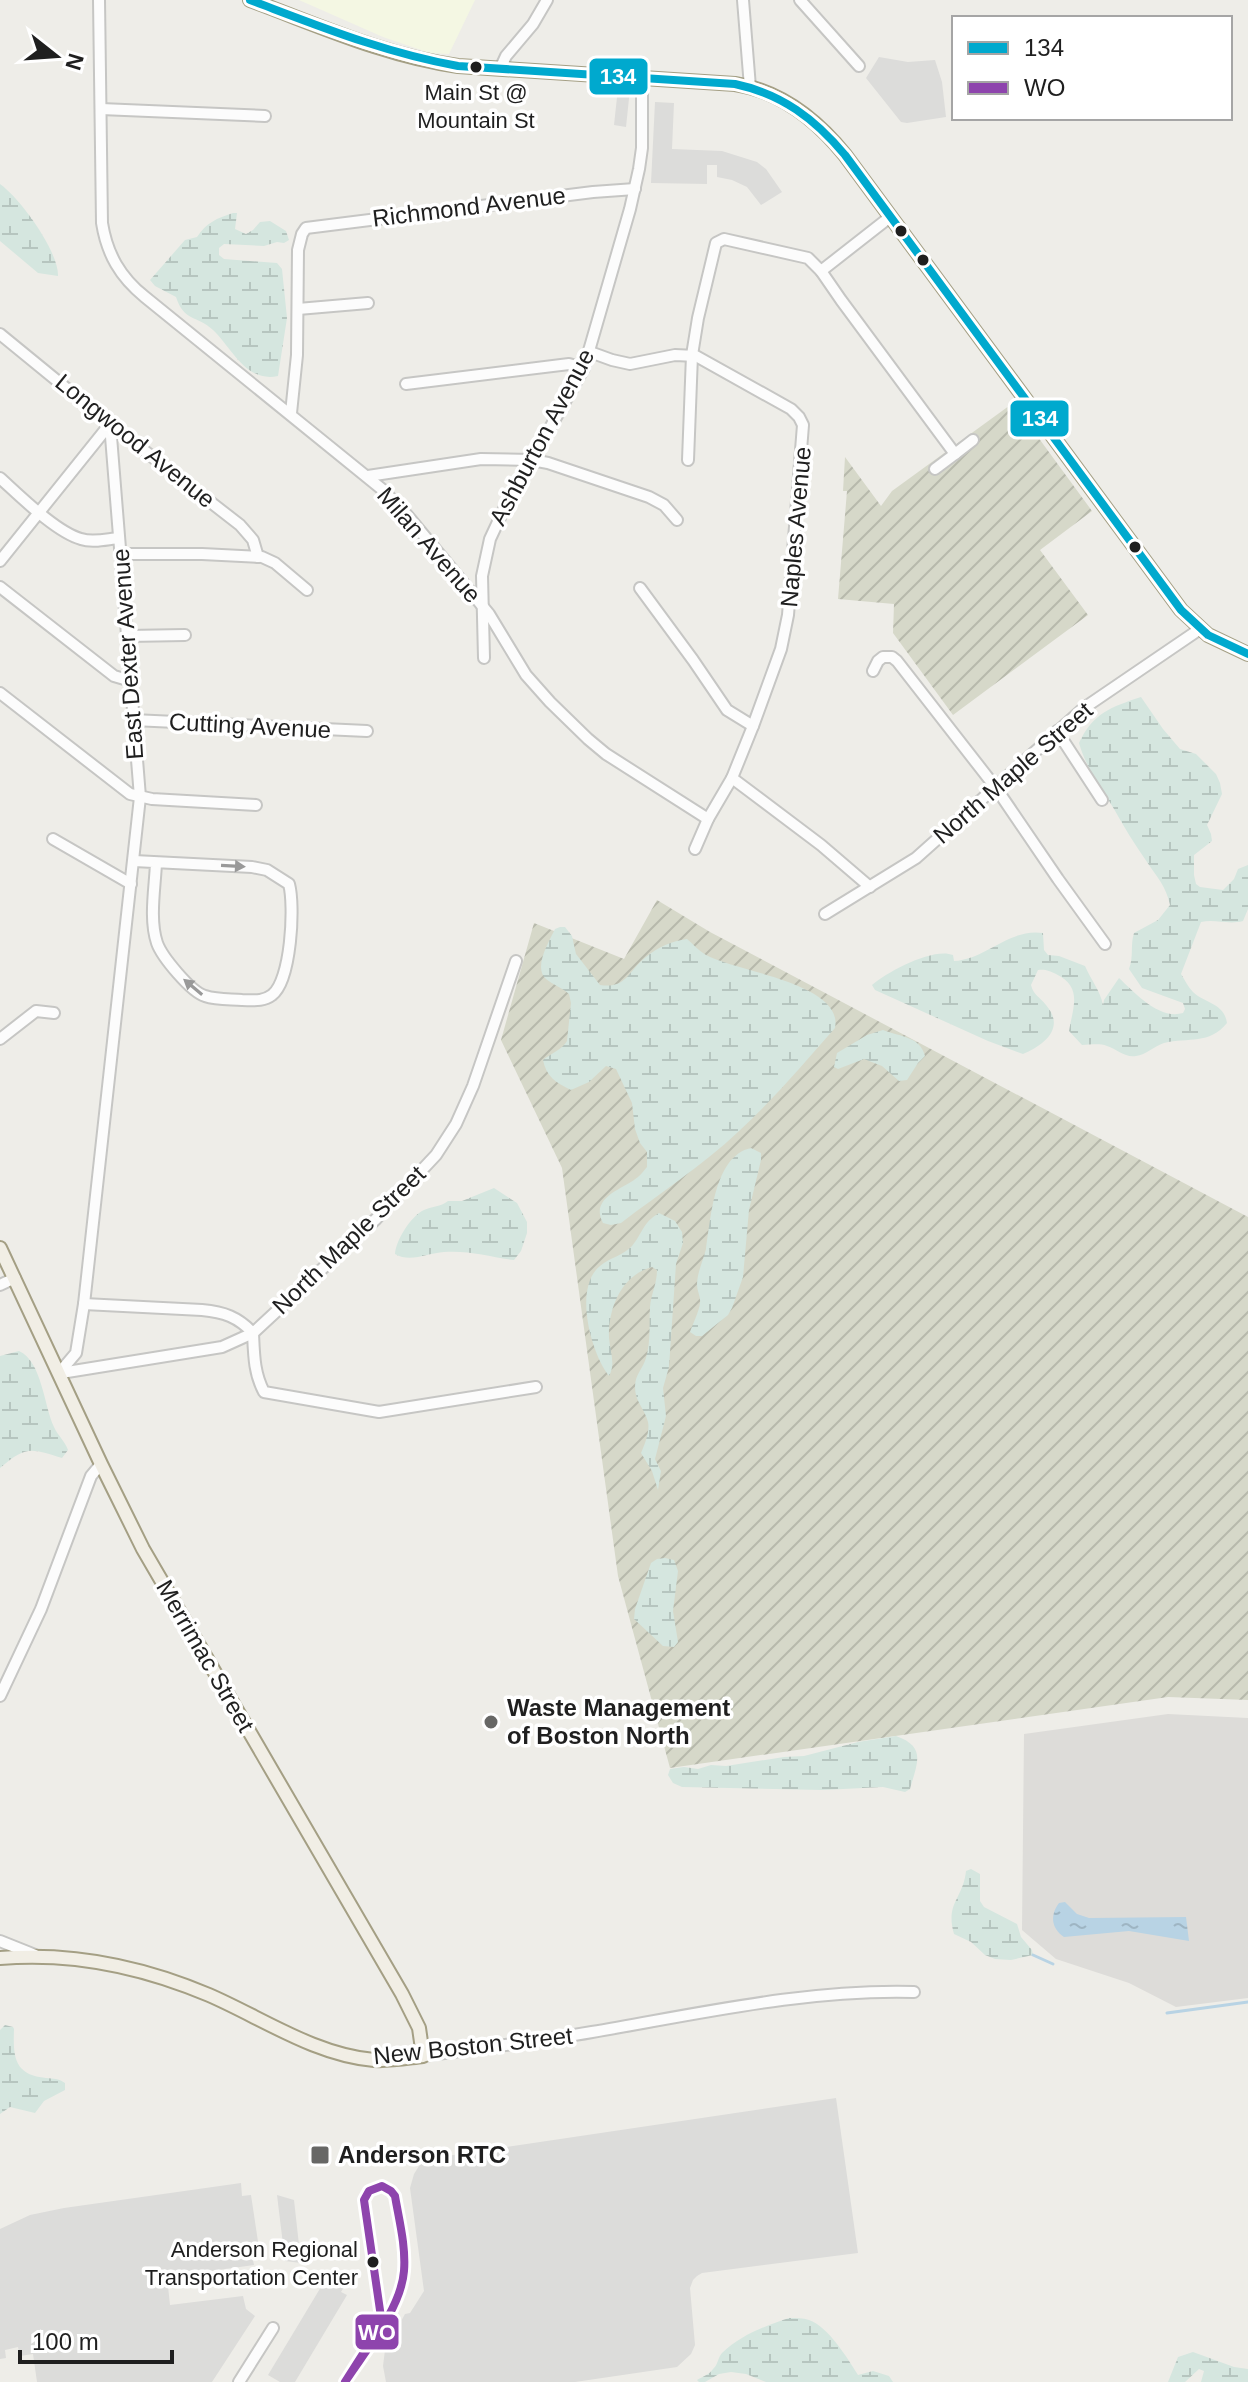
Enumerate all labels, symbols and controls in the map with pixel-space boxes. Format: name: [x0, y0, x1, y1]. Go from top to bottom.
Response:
north arrow: [16, 16, 96, 96]
legend: [952, 16, 1232, 120]
text: 134: [1024, 34, 1064, 61]
text: N: [60, 50, 89, 73]
line badge: 134: [588, 57, 649, 96]
marker: Main St @ Mountain St: [468, 59, 484, 75]
text: 134: [600, 64, 637, 89]
text: WO: [1024, 74, 1065, 101]
place label: Main St @ Mountain St: [417, 80, 535, 133]
street label: Richmond Avenue: [371, 181, 567, 232]
unlabelled marker: [893, 223, 909, 239]
unlabelled marker: [915, 252, 931, 268]
street label: Ashburton Avenue: [484, 344, 599, 530]
street label: Longwood Avenue: [50, 368, 220, 513]
line badge: 134: [1009, 399, 1070, 438]
text: 134: [1022, 406, 1059, 431]
street label: Naples Avenue: [775, 446, 816, 608]
street label: Milan Avenue: [372, 482, 487, 608]
unlabelled marker: [1127, 539, 1143, 555]
street label: East Dexter Avenue: [107, 548, 148, 761]
street label: North Maple Street: [928, 696, 1098, 849]
street label: Cutting Avenue: [168, 708, 332, 743]
one-way arrow: [221, 860, 246, 873]
one-way arrow: [184, 979, 204, 996]
street label: North Maple Street: [267, 1160, 431, 1319]
street label: Merrimac Street: [151, 1575, 260, 1737]
place label: Waste Management of Boston North: [507, 1694, 730, 1749]
marker: Waste Management of Boston North: [482, 1713, 500, 1731]
street label: New Boston Street: [372, 2022, 574, 2069]
place label: Anderson RTC: [338, 2141, 506, 2168]
marker: Anderson RTC: [309, 2144, 331, 2166]
place label: Anderson Regional Transportation Center: [145, 2237, 358, 2290]
marker: Anderson Regional Transportation Center: [365, 2254, 381, 2270]
line badge: WO: [354, 2313, 400, 2351]
scale bar: [20, 2314, 172, 2364]
text: WO: [358, 2320, 396, 2345]
text: 100 m: [32, 2328, 99, 2355]

